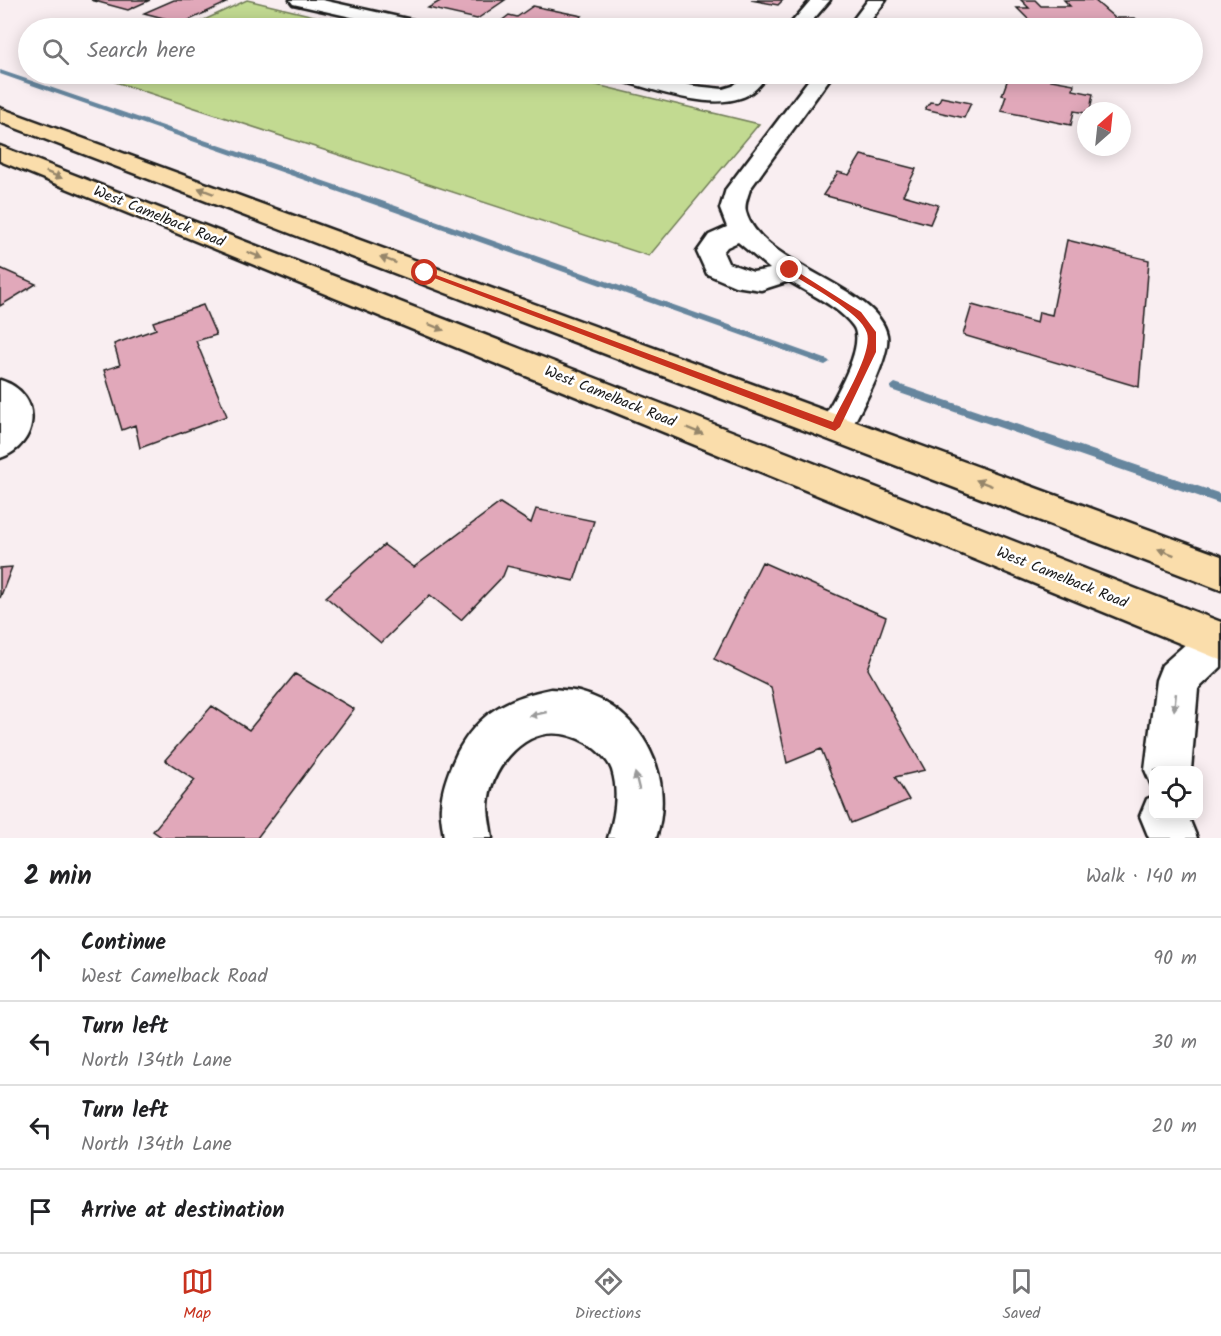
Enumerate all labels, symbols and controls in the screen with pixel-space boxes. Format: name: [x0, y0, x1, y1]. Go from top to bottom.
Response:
search box: [18, 18, 1203, 84]
text: Search here: [87, 34, 195, 69]
icon: search: [39, 35, 72, 68]
north arrow: [1077, 102, 1131, 156]
one-way arrow: [46, 170, 64, 180]
street label: West Camelback Road: [90, 180, 229, 254]
one-way arrow: [197, 186, 215, 196]
one-way arrow: [246, 250, 264, 260]
one-way arrow: [379, 254, 397, 264]
route end: [776, 256, 802, 282]
route start: [411, 259, 437, 285]
one-way arrow: [427, 323, 445, 332]
street label: West Camelback Road: [541, 360, 680, 434]
one-way arrow: [686, 427, 704, 436]
one-way arrow: [975, 478, 993, 487]
street label: West Camelback Road: [993, 541, 1132, 615]
one-way arrow: [1157, 547, 1175, 556]
one-way arrow: [1170, 692, 1180, 711]
one-way arrow: [528, 710, 547, 719]
map controls: [1149, 766, 1203, 820]
button: locate: [1149, 766, 1203, 820]
one-way arrow: [632, 772, 642, 790]
text: 2 min: [24, 856, 92, 898]
text: Walk · 140 m: [1086, 861, 1197, 893]
text: Continue: [81, 926, 166, 961]
icon: ahead: [24, 943, 57, 976]
text: 90 m: [1153, 943, 1197, 975]
text: West Camelback Road: [81, 961, 267, 993]
text: Turn left: [81, 1010, 168, 1045]
icon: left: [24, 1027, 57, 1060]
text: 30 m: [1152, 1027, 1197, 1059]
text: North 134th Lane: [81, 1045, 232, 1077]
text: Turn left: [81, 1094, 168, 1129]
icon: left: [24, 1111, 57, 1144]
text: 20 m: [1151, 1111, 1197, 1143]
text: North 134th Lane: [81, 1129, 232, 1161]
text: Arrive at destination: [81, 1194, 284, 1229]
icon: arrive: [24, 1195, 57, 1228]
tab: Map: [181, 1265, 214, 1326]
tab: Directions: [575, 1265, 641, 1326]
tab: Saved: [1002, 1265, 1040, 1326]

